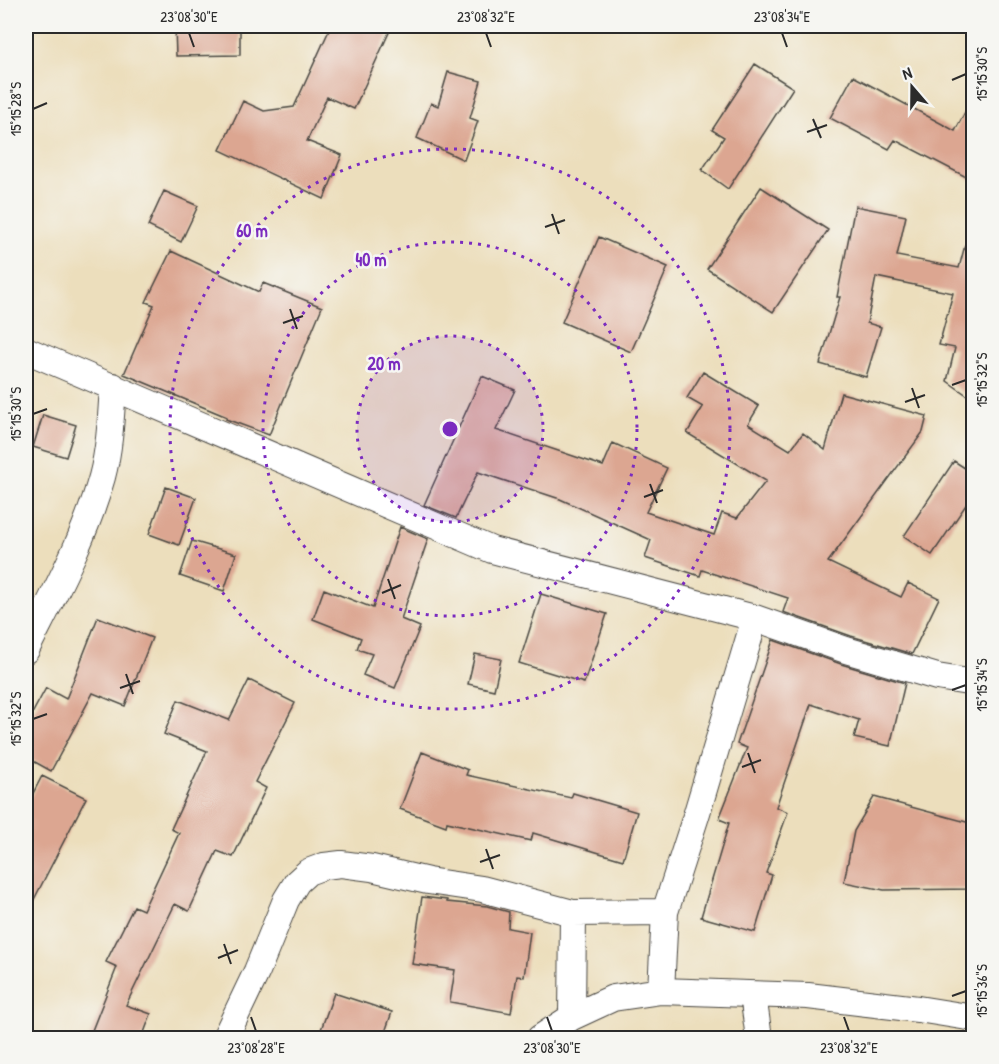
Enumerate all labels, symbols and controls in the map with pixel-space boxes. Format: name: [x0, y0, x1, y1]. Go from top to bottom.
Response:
text: 23°08'30"E: [160, 6, 218, 27]
text: 23°08'32"E: [457, 6, 515, 27]
text: 23°08'34"E: [754, 6, 811, 27]
text: 15°15'30"S: [971, 47, 992, 101]
north arrow: [882, 57, 942, 117]
text: N: [899, 61, 915, 85]
text: 15°15'28"S: [5, 82, 26, 136]
text: 60 m: [236, 218, 268, 243]
text: 40 m: [355, 247, 387, 272]
text: 20 m: [368, 351, 400, 376]
text: 15°15'32"S: [971, 353, 992, 407]
text: 15°15'30"S: [5, 387, 26, 441]
centre of rings: [440, 419, 460, 439]
text: 15°15'34"S: [971, 658, 992, 712]
text: 15°15'32"S: [5, 692, 26, 746]
text: 15°15'36"S: [971, 964, 992, 1018]
text: 23°08'28"E: [227, 1037, 285, 1058]
text: 23°08'30"E: [523, 1037, 581, 1058]
text: 23°08'32"E: [820, 1037, 878, 1058]

